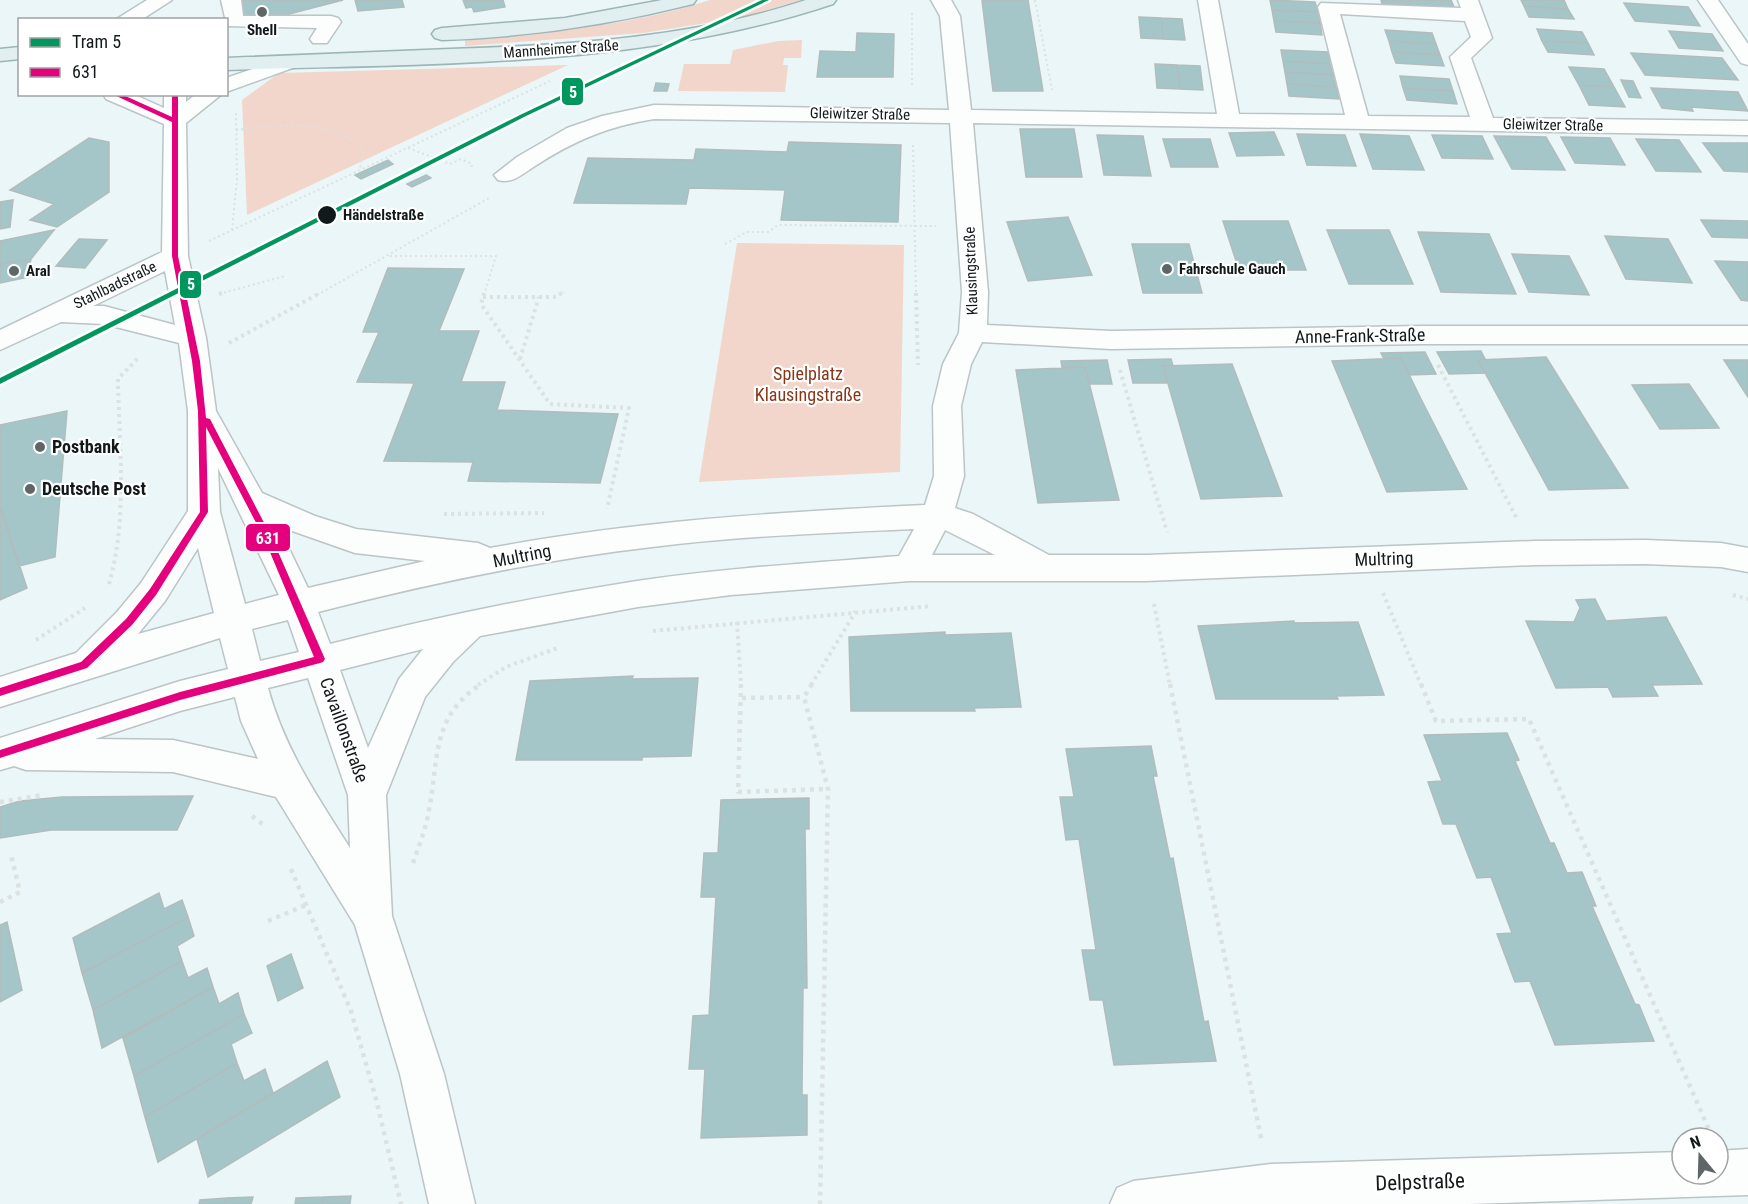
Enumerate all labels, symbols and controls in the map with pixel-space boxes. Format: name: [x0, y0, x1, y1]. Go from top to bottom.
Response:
marker: Shell: [255, 5, 269, 19]
legend: [18, 18, 228, 96]
place label: Shell: [247, 21, 277, 39]
text: Tram 5: [72, 31, 121, 52]
street label: Mannheimer Straße: [503, 36, 619, 62]
text: 631: [72, 61, 99, 82]
line badge: 5: [561, 77, 584, 106]
text: 5: [569, 83, 577, 102]
street label: Gleiwitzer Straße: [810, 104, 910, 124]
street label: Gleiwitzer Straße: [1503, 115, 1603, 135]
marker: Händelstraße: [316, 204, 338, 226]
place label: Händelstraße: [343, 206, 424, 224]
street label: Klausingstraße: [960, 226, 982, 316]
street label: Stahlbadstraße: [71, 257, 159, 313]
place label: Fahrschule Gauch: [1179, 260, 1286, 278]
place label: Aral: [26, 262, 51, 280]
marker: Fahrschule Gauch: [1160, 262, 1174, 276]
marker: Aral: [7, 264, 21, 278]
line badge: 5: [179, 270, 202, 299]
text: 5: [187, 275, 195, 294]
street label: Anne-Frank-Straße: [1295, 324, 1425, 347]
park label: Spielplatz Klausingstraße: [755, 363, 861, 405]
place label: Postbank: [52, 436, 120, 457]
marker: Postbank: [33, 440, 47, 454]
place label: Deutsche Post: [42, 478, 146, 499]
marker: Deutsche Post: [23, 482, 37, 496]
line badge: 631: [245, 523, 291, 552]
text: 631: [256, 529, 280, 548]
street label: Multring: [491, 540, 553, 571]
street label: Multring: [1354, 547, 1414, 570]
street label: Cavaillonstraße: [316, 674, 373, 785]
north arrow: [1670, 1126, 1730, 1186]
text: N: [1688, 1132, 1703, 1153]
street label: Delpstraße: [1375, 1168, 1465, 1196]

